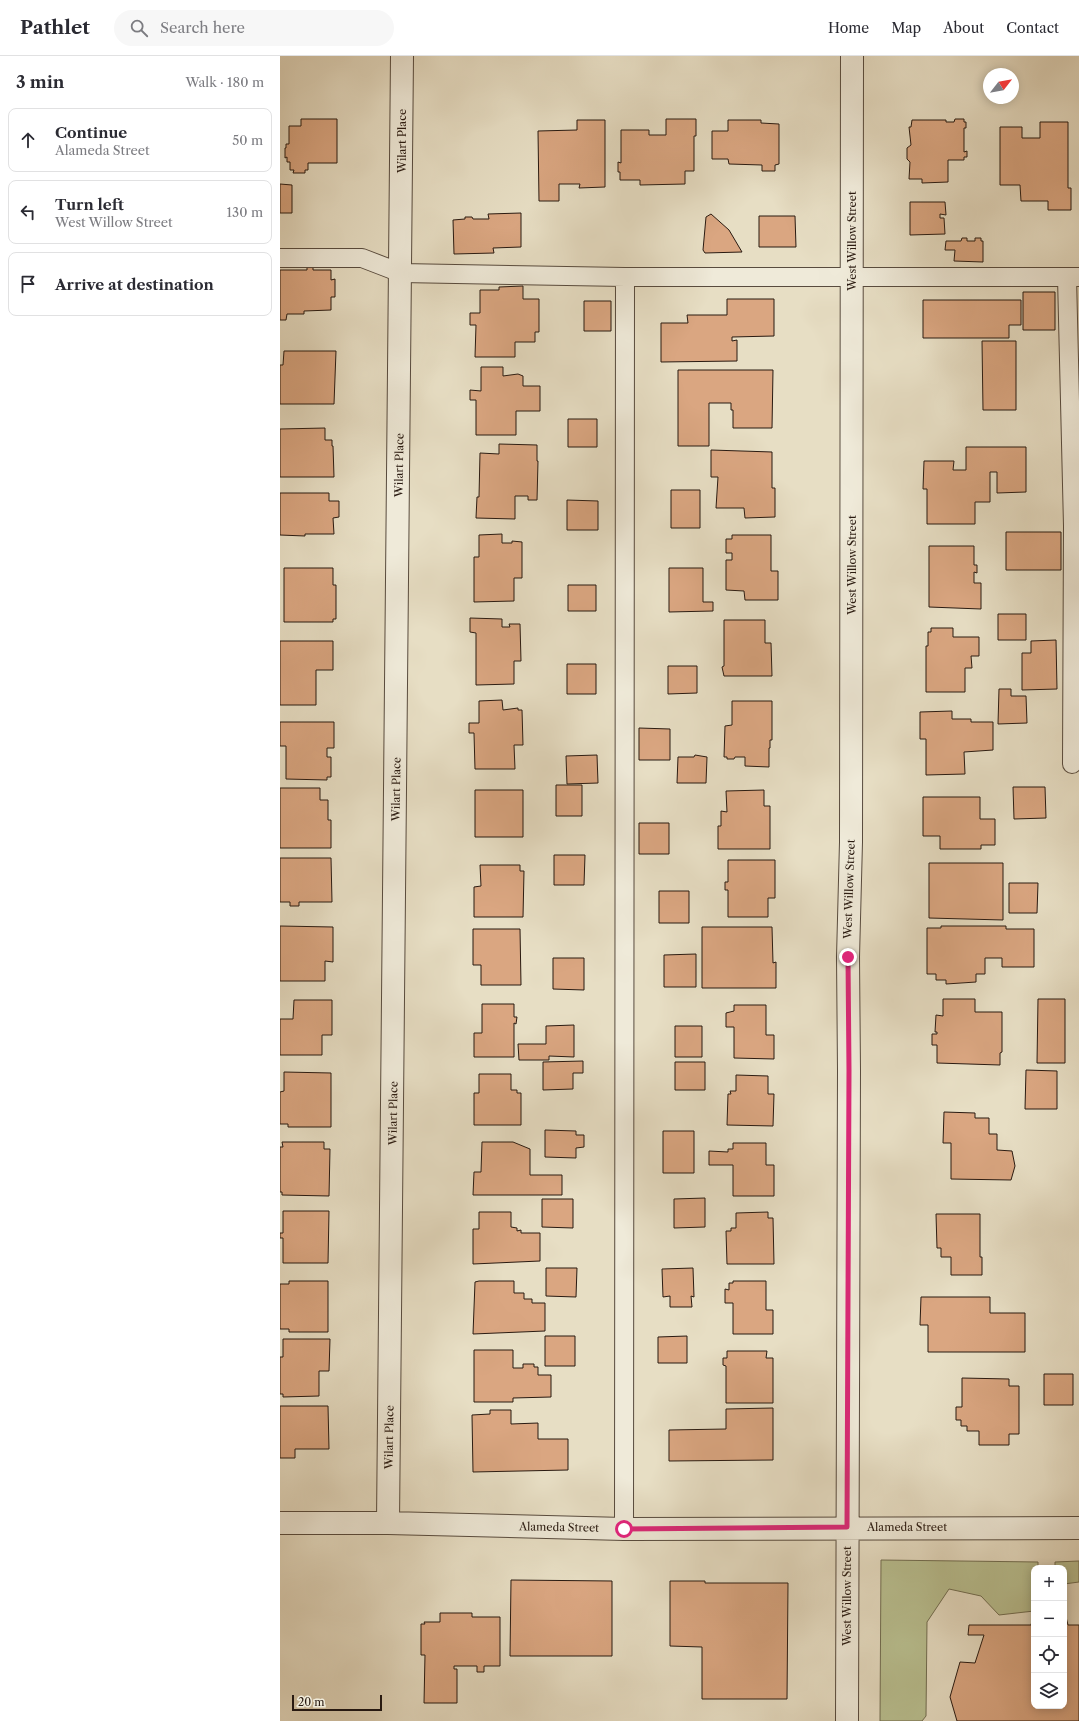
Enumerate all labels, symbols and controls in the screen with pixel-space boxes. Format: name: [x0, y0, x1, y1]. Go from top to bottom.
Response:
search box: [114, 10, 394, 46]
text: Pathlet: [20, 16, 90, 39]
icon: search: [128, 17, 150, 39]
text: Search here: [160, 18, 245, 37]
text: Home: [828, 19, 869, 37]
text: Map: [891, 19, 921, 37]
text: About: [943, 19, 984, 37]
text: Contact: [1006, 19, 1059, 37]
north arrow: [983, 68, 1019, 104]
text: 3 min: [16, 72, 65, 92]
text: Walk · 180 m: [185, 74, 264, 90]
street label: Wilart Place: [395, 109, 409, 174]
text: Continue: [55, 123, 127, 142]
icon: ahead: [17, 129, 39, 151]
text: 50 m: [232, 132, 263, 148]
text: Alameda Street: [55, 142, 150, 158]
street label: West Willow Street: [845, 191, 859, 292]
text: Turn left: [55, 195, 124, 214]
icon: left: [17, 201, 39, 223]
text: 130 m: [227, 204, 263, 220]
text: West Willow Street: [55, 214, 173, 230]
icon: arrive: [17, 273, 39, 295]
text: Arrive at destination: [55, 275, 214, 294]
street label: Wilart Place: [391, 433, 407, 498]
street label: West Willow Street: [845, 515, 859, 616]
street label: Wilart Place: [388, 757, 404, 822]
street label: West Willow Street: [840, 839, 858, 940]
route end: [839, 948, 857, 966]
street label: Wilart Place: [385, 1081, 401, 1146]
street label: Wilart Place: [381, 1405, 397, 1470]
street label: Alameda Street: [518, 1519, 599, 1535]
route start: [615, 1520, 633, 1538]
street label: Alameda Street: [866, 1520, 947, 1534]
street label: West Willow Street: [840, 1546, 854, 1647]
map controls: [1031, 1565, 1067, 1709]
button: +: [1031, 1565, 1067, 1601]
button: −: [1031, 1601, 1067, 1637]
button: locate: [1031, 1637, 1067, 1673]
button: layers: [1031, 1673, 1067, 1709]
scale bar: [292, 1693, 382, 1712]
text: 20 m: [298, 1695, 324, 1709]

